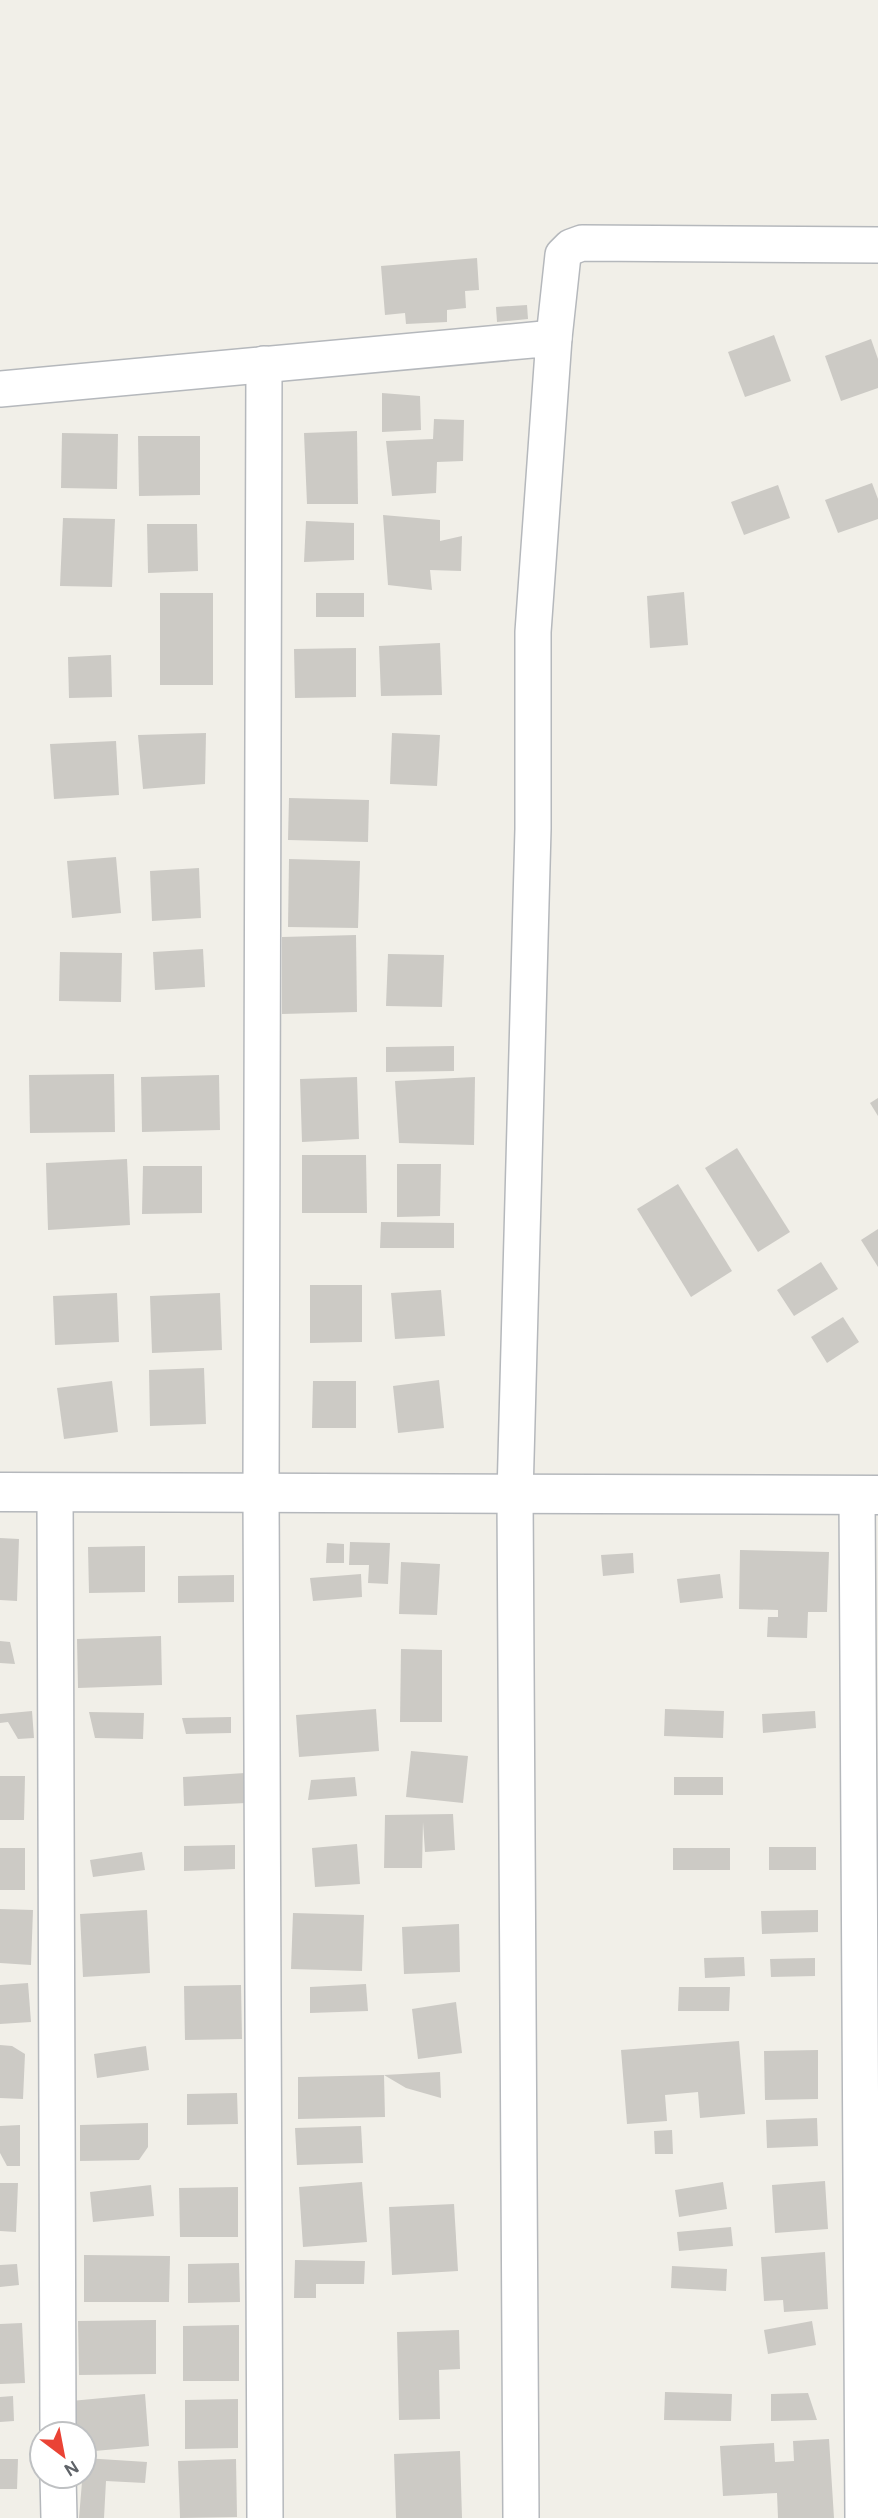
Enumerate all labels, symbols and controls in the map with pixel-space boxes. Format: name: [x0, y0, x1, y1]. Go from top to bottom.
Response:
north arrow: [28, 2420, 98, 2490]
text: N: [60, 2456, 83, 2482]

